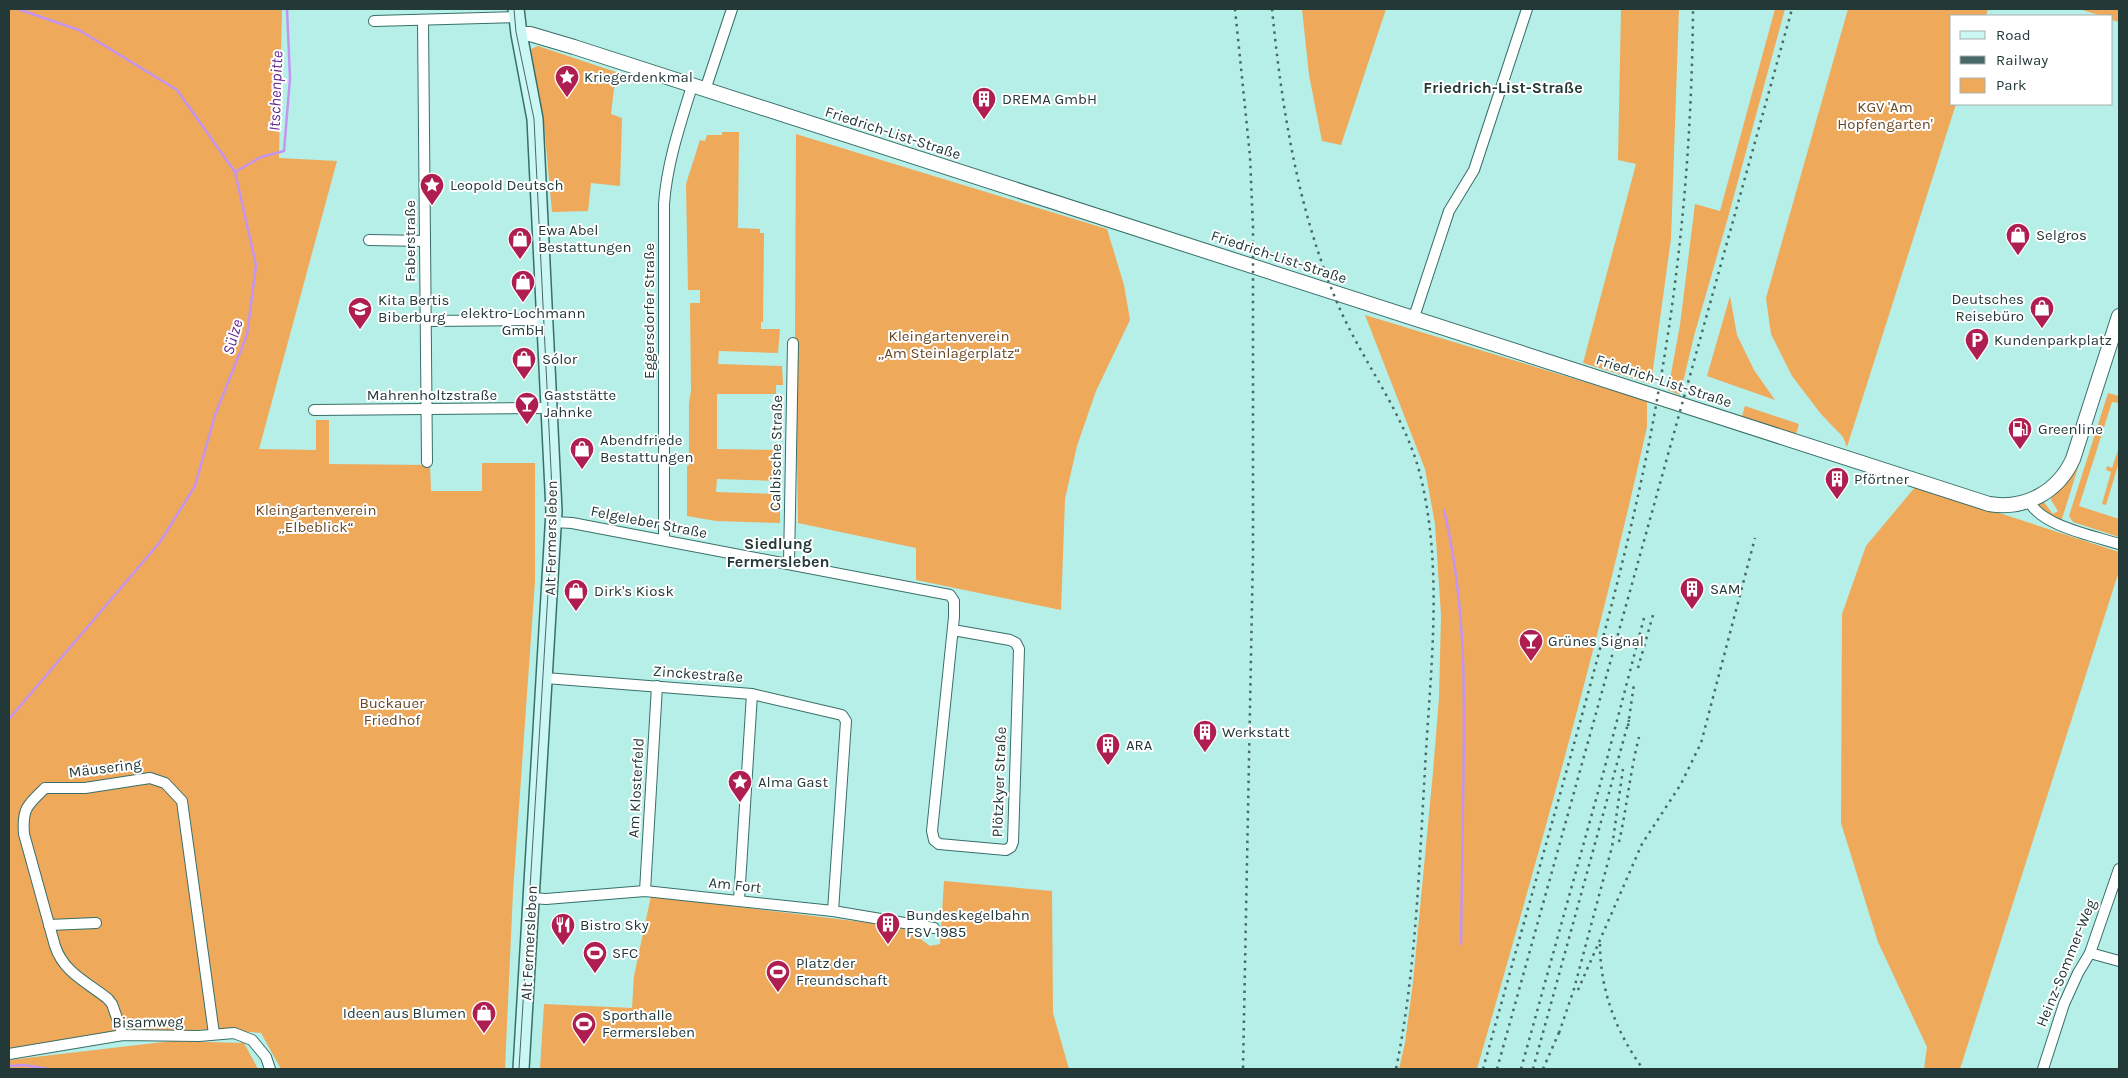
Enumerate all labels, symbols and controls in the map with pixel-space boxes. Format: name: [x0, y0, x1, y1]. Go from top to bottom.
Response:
legend: [1950, 15, 2113, 105]
text: Road: [1996, 26, 2031, 44]
water label: Itschenpitte: [265, 50, 286, 131]
text: Railway: [1996, 51, 2048, 69]
place icon: Kriegerdenkmal: [554, 64, 580, 98]
place label: Kriegerdenkmal: [584, 68, 693, 86]
text: Park: [1996, 76, 2026, 94]
district label: Friedrich-List-Straße: [1423, 78, 1583, 97]
building icon: DREMA GmbH: [971, 86, 997, 120]
place label: DREMA GmbH: [1002, 90, 1097, 108]
park label: KGV 'Am Hopfengarten': [1837, 98, 1933, 133]
street label: Friedrich-List-Straße: [823, 103, 963, 163]
place icon: Leopold Deutsch: [419, 172, 445, 206]
place label: Leopold Deutsch: [450, 176, 564, 194]
street label: Faberstraße: [401, 200, 419, 282]
place label: Ewa Abel Bestattungen: [538, 221, 631, 256]
shop icon: Selgros: [2005, 222, 2031, 256]
shop icon: Ewa Abel Bestattungen: [507, 226, 533, 260]
place label: Selgros: [2036, 226, 2087, 244]
street label: Friedrich-List-Straße: [1209, 227, 1349, 287]
street label: Eggersdorfer Straße: [640, 243, 658, 379]
shop icon: elektro-Lochmann GmbH: [510, 269, 536, 303]
place label: Deutsches Reisebüro: [1951, 290, 2024, 325]
place label: Kita Bertis Biberburg: [378, 291, 449, 326]
shop icon: Deutsches Reisebüro: [2029, 295, 2055, 329]
school or university icon: Kita Bertis Biberburg: [347, 296, 373, 330]
place label: elektro-Lochmann GmbH: [461, 304, 585, 339]
water label: Sülze: [218, 317, 247, 357]
park label: Kleingartenverein „Am Steinlagerplatz“: [878, 327, 1020, 362]
parking icon: Kundenparkplatz: [1964, 327, 1990, 361]
place label: Kundenparkplatz: [1994, 331, 2112, 349]
shop icon: Sólor: [511, 346, 537, 380]
place label: Sólor: [542, 350, 578, 368]
street label: Friedrich-List-Straße: [1594, 351, 1734, 411]
street label: Mahrenholtzstraße: [367, 386, 497, 404]
place label: Gaststätte Jahnke: [544, 386, 616, 421]
bar icon: Gaststätte Jahnke: [514, 391, 540, 425]
street label: Calbische Straße: [766, 395, 786, 511]
fuel station icon: Greenline: [2007, 416, 2033, 450]
place label: Greenline: [2038, 420, 2103, 438]
place label: Abendfriede Bestattungen: [600, 431, 693, 466]
shop icon: Abendfriede Bestattungen: [569, 436, 595, 470]
building icon: Pförtner: [1824, 466, 1850, 500]
place label: Pförtner: [1854, 470, 1909, 488]
street label: Alt Fermersleben: [541, 480, 561, 596]
park label: Kleingartenverein „Elbeblick“: [256, 501, 376, 536]
street label: Felgeleber Straße: [589, 502, 709, 542]
district label: Siedlung Fermersleben: [726, 534, 830, 571]
building icon: SAM: [1679, 576, 1705, 610]
shop icon: Dirk's Kiosk: [563, 578, 589, 612]
place label: SAM: [1710, 580, 1740, 598]
place label: Dirk's Kiosk: [594, 582, 674, 600]
bar icon: Grünes Signal: [1518, 628, 1544, 662]
place label: Grünes Signal: [1548, 632, 1644, 650]
street label: Zinckestraße: [652, 662, 744, 686]
park label: Buckauer Friedhof: [359, 694, 425, 729]
building icon: Werkstatt: [1192, 719, 1218, 753]
place label: Werkstatt: [1222, 723, 1290, 741]
street label: Plötzkyer Straße: [988, 726, 1010, 838]
building icon: ARA: [1095, 732, 1121, 766]
place label: ARA: [1126, 736, 1153, 754]
street label: Am Klosterfeld: [624, 737, 648, 839]
street label: Mäusering: [68, 755, 143, 781]
place icon: Alma Gast: [727, 769, 753, 803]
place label: Alma Gast: [758, 773, 828, 791]
street label: Am Fort: [708, 873, 763, 897]
street label: Alt Fermersleben: [517, 885, 541, 1001]
street label: Heinz-Sommer-Weg: [2032, 896, 2100, 1030]
place label: Bundeskegelbahn FSV 1985: [906, 906, 1030, 941]
building icon: Bundeskegelbahn FSV 1985: [875, 911, 901, 945]
restaurant icon: Bistro Sky: [550, 912, 576, 946]
place label: Bistro Sky: [580, 916, 649, 934]
sports icon: SFC: [582, 940, 608, 974]
place label: SFC: [612, 944, 638, 962]
place label: Platz der Freundschaft: [796, 954, 888, 989]
sports icon: Platz der Freundschaft: [765, 959, 791, 993]
shop icon: Ideen aus Blumen: [471, 1000, 497, 1034]
place label: Ideen aus Blumen: [343, 1004, 466, 1022]
place label: Sporthalle Fermersleben: [602, 1006, 695, 1041]
sports icon: Sporthalle Fermersleben: [571, 1011, 597, 1045]
street label: Bisamweg: [112, 1012, 184, 1032]

